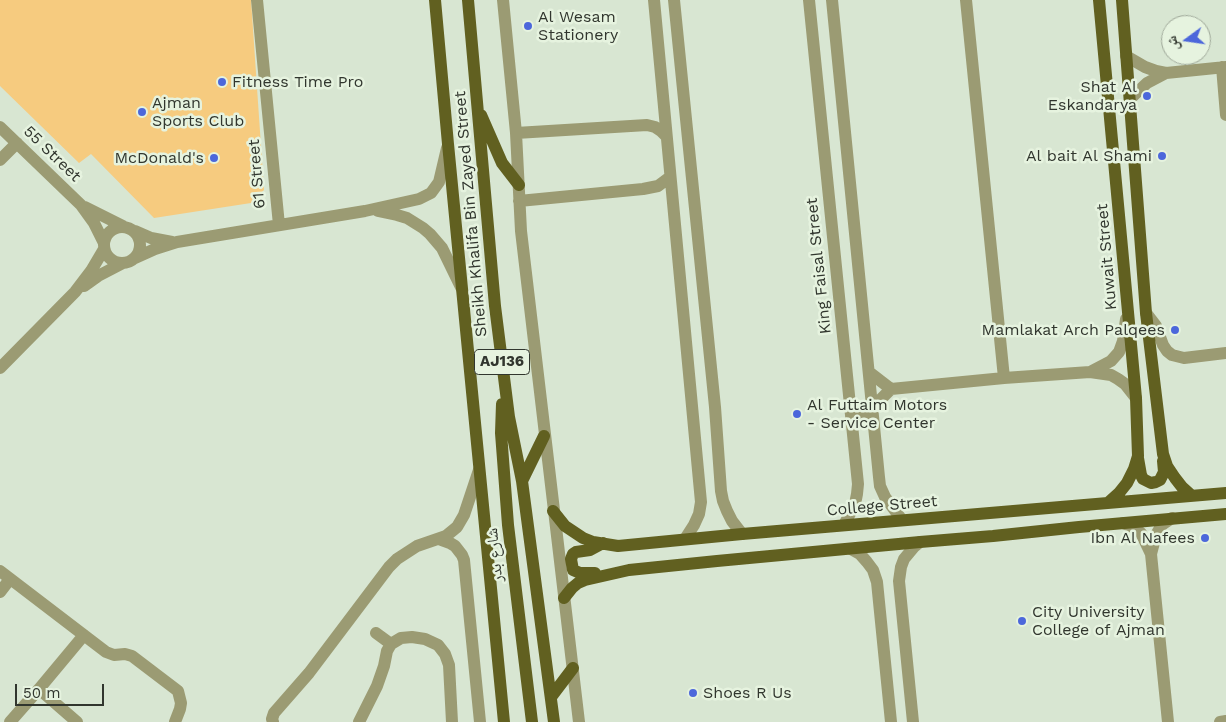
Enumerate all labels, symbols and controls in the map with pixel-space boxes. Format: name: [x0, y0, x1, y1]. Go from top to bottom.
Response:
place label: Al Wesam Stationery: [538, 7, 618, 45]
north arrow: [1161, 15, 1211, 65]
marker: Al Wesam Stationery: [522, 20, 534, 32]
text: ش: [1163, 34, 1182, 53]
place label: Fitness Time Pro: [232, 72, 363, 92]
marker: Fitness Time Pro: [216, 76, 228, 88]
place label: Shat Al Eskandarya: [1048, 77, 1137, 115]
street label: Sheikh Khalifa Bin Zayed Street: [451, 90, 491, 338]
marker: Shat Al Eskandarya: [1141, 90, 1153, 102]
place label: Ajman Sports Club: [152, 93, 244, 131]
marker: Ajman Sports Club: [136, 106, 148, 118]
street label: 55 Street: [19, 122, 85, 186]
street label: 61 Street: [244, 139, 270, 209]
place label: Al bait Al Shami: [1026, 146, 1152, 166]
place label: McDonald's: [115, 148, 204, 168]
marker: Al bait Al Shami: [1156, 150, 1168, 162]
marker: McDonald's: [208, 152, 220, 164]
street label: King Faisal Street: [802, 197, 836, 335]
street label: Kuwait Street: [1093, 203, 1121, 311]
place label: Mamlakat Arch Palqees: [982, 320, 1165, 340]
marker: Mamlakat Arch Palqees: [1169, 324, 1181, 336]
road number: AJ136: [474, 350, 530, 374]
place label: Al Futtaim Motors - Service Center: [807, 395, 947, 433]
marker: Al Futtaim Motors - Service Center: [791, 408, 803, 420]
street label: College Street: [826, 492, 938, 520]
street label: شارع بدر: [483, 527, 507, 583]
place label: Ibn Al Nafees: [1090, 528, 1195, 548]
marker: Ibn Al Nafees: [1199, 532, 1211, 544]
place label: City University College of Ajman: [1032, 602, 1165, 640]
marker: City University College of Ajman: [1016, 615, 1028, 627]
scale bar: [18, 674, 106, 706]
place label: Shoes R Us: [703, 683, 792, 703]
text: 50 m: [23, 684, 60, 702]
marker: Shoes R Us: [687, 687, 699, 699]

